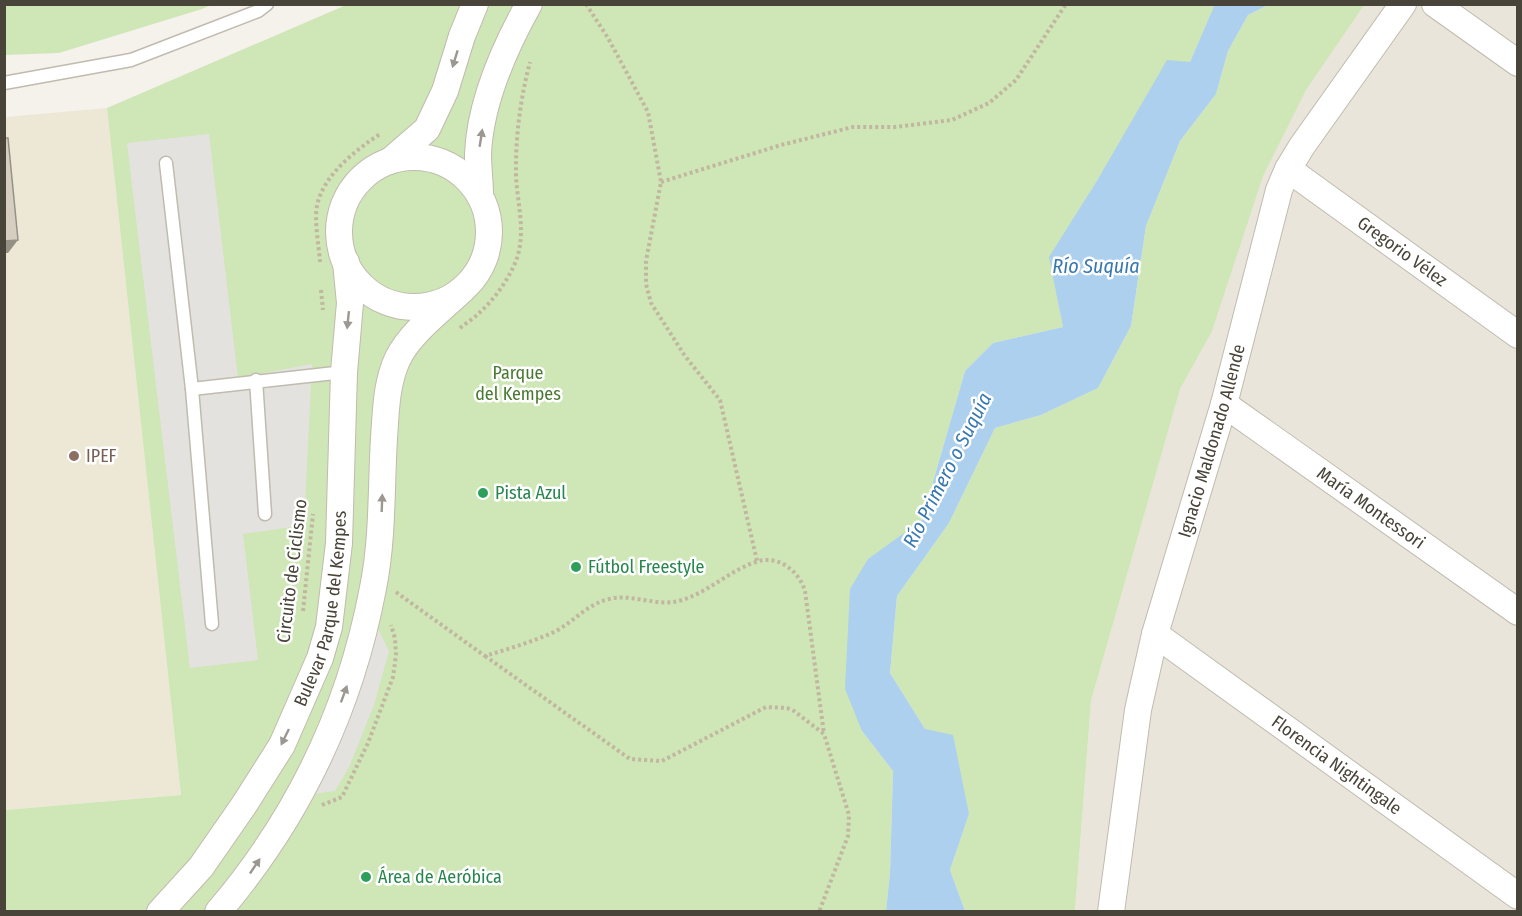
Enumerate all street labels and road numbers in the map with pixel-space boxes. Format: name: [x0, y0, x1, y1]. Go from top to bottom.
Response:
street label: Gregorio Vélez: [1353, 212, 1452, 291]
street label: Ignacio Maldonado Allende: [1174, 342, 1250, 540]
street label: María Montessori: [1313, 462, 1429, 554]
street label: Circuito de Ciclismo: [272, 498, 312, 644]
street label: Bulevar Parque del Kempes: [289, 510, 351, 710]
street label: Florencia Nightingale: [1267, 711, 1406, 819]

